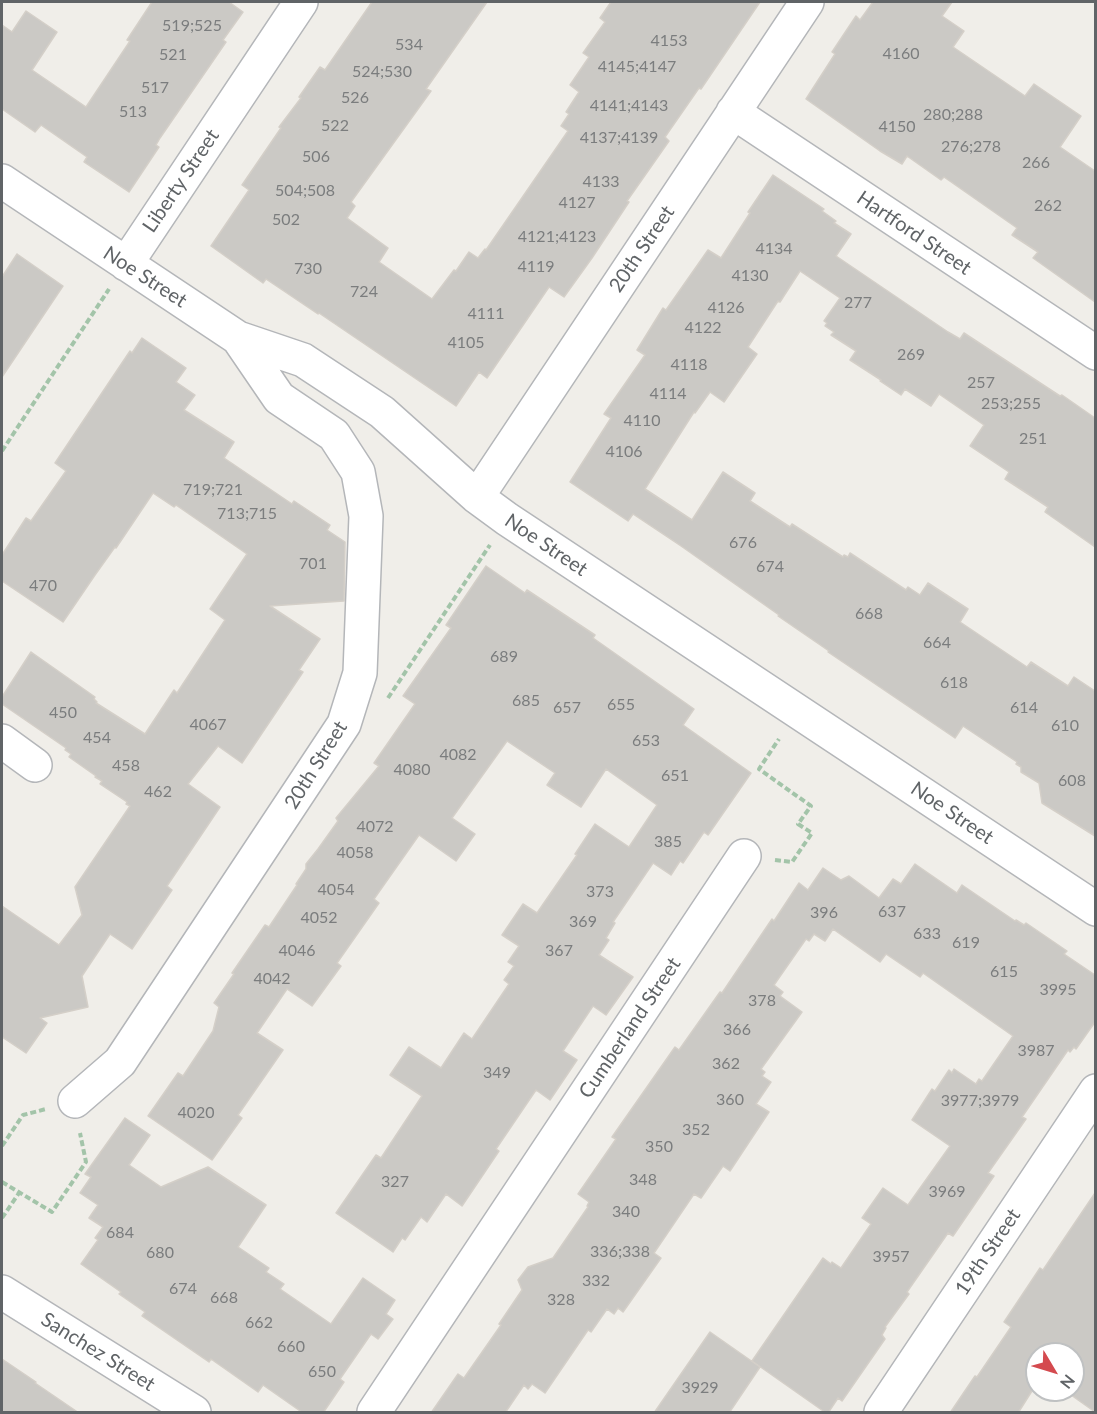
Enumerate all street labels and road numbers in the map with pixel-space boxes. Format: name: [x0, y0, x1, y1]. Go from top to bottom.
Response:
street label: Liberty Street: [138, 125, 224, 237]
street label: Hartford Street: [852, 186, 976, 280]
street label: 20th Street: [604, 201, 680, 297]
street label: Noe Street: [99, 241, 191, 313]
street label: Noe Street: [500, 509, 592, 581]
street label: 20th Street: [280, 717, 352, 813]
street label: Noe Street: [906, 777, 998, 849]
street label: Cumberland Street: [574, 953, 686, 1103]
street label: 19th Street: [950, 1204, 1026, 1300]
street label: Sanchez Street: [37, 1307, 159, 1397]

